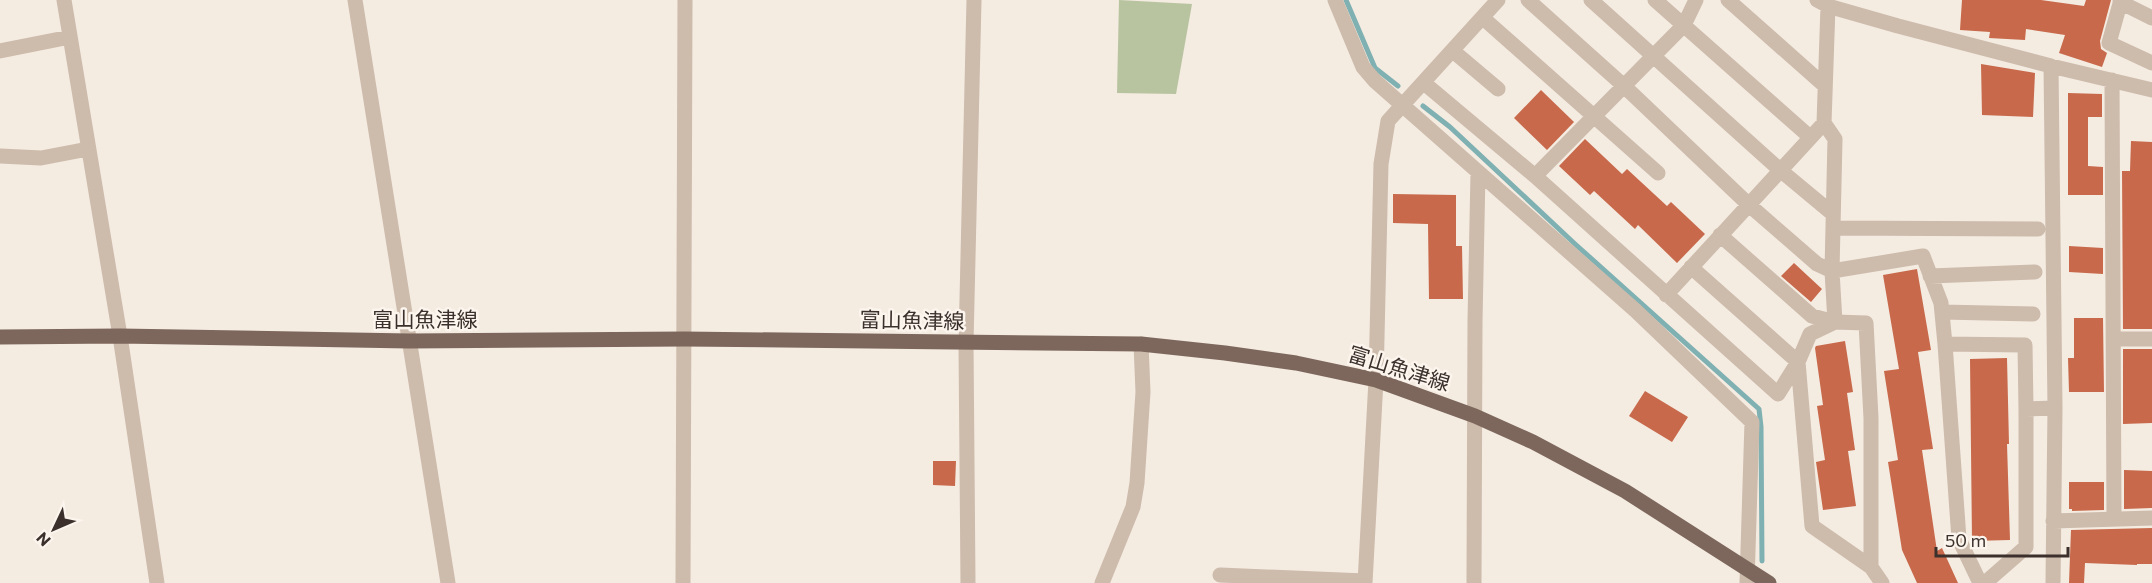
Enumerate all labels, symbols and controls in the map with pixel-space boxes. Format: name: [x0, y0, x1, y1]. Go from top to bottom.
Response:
street label: 富山魚津線: [373, 306, 478, 331]
street label: 富山魚津線: [859, 306, 965, 333]
street label: 富山魚津線: [1346, 340, 1453, 395]
north arrow: [24, 499, 84, 559]
scale bar: [1936, 520, 2068, 558]
text: N: [32, 529, 54, 551]
text: 50 m: [1945, 529, 1986, 551]

